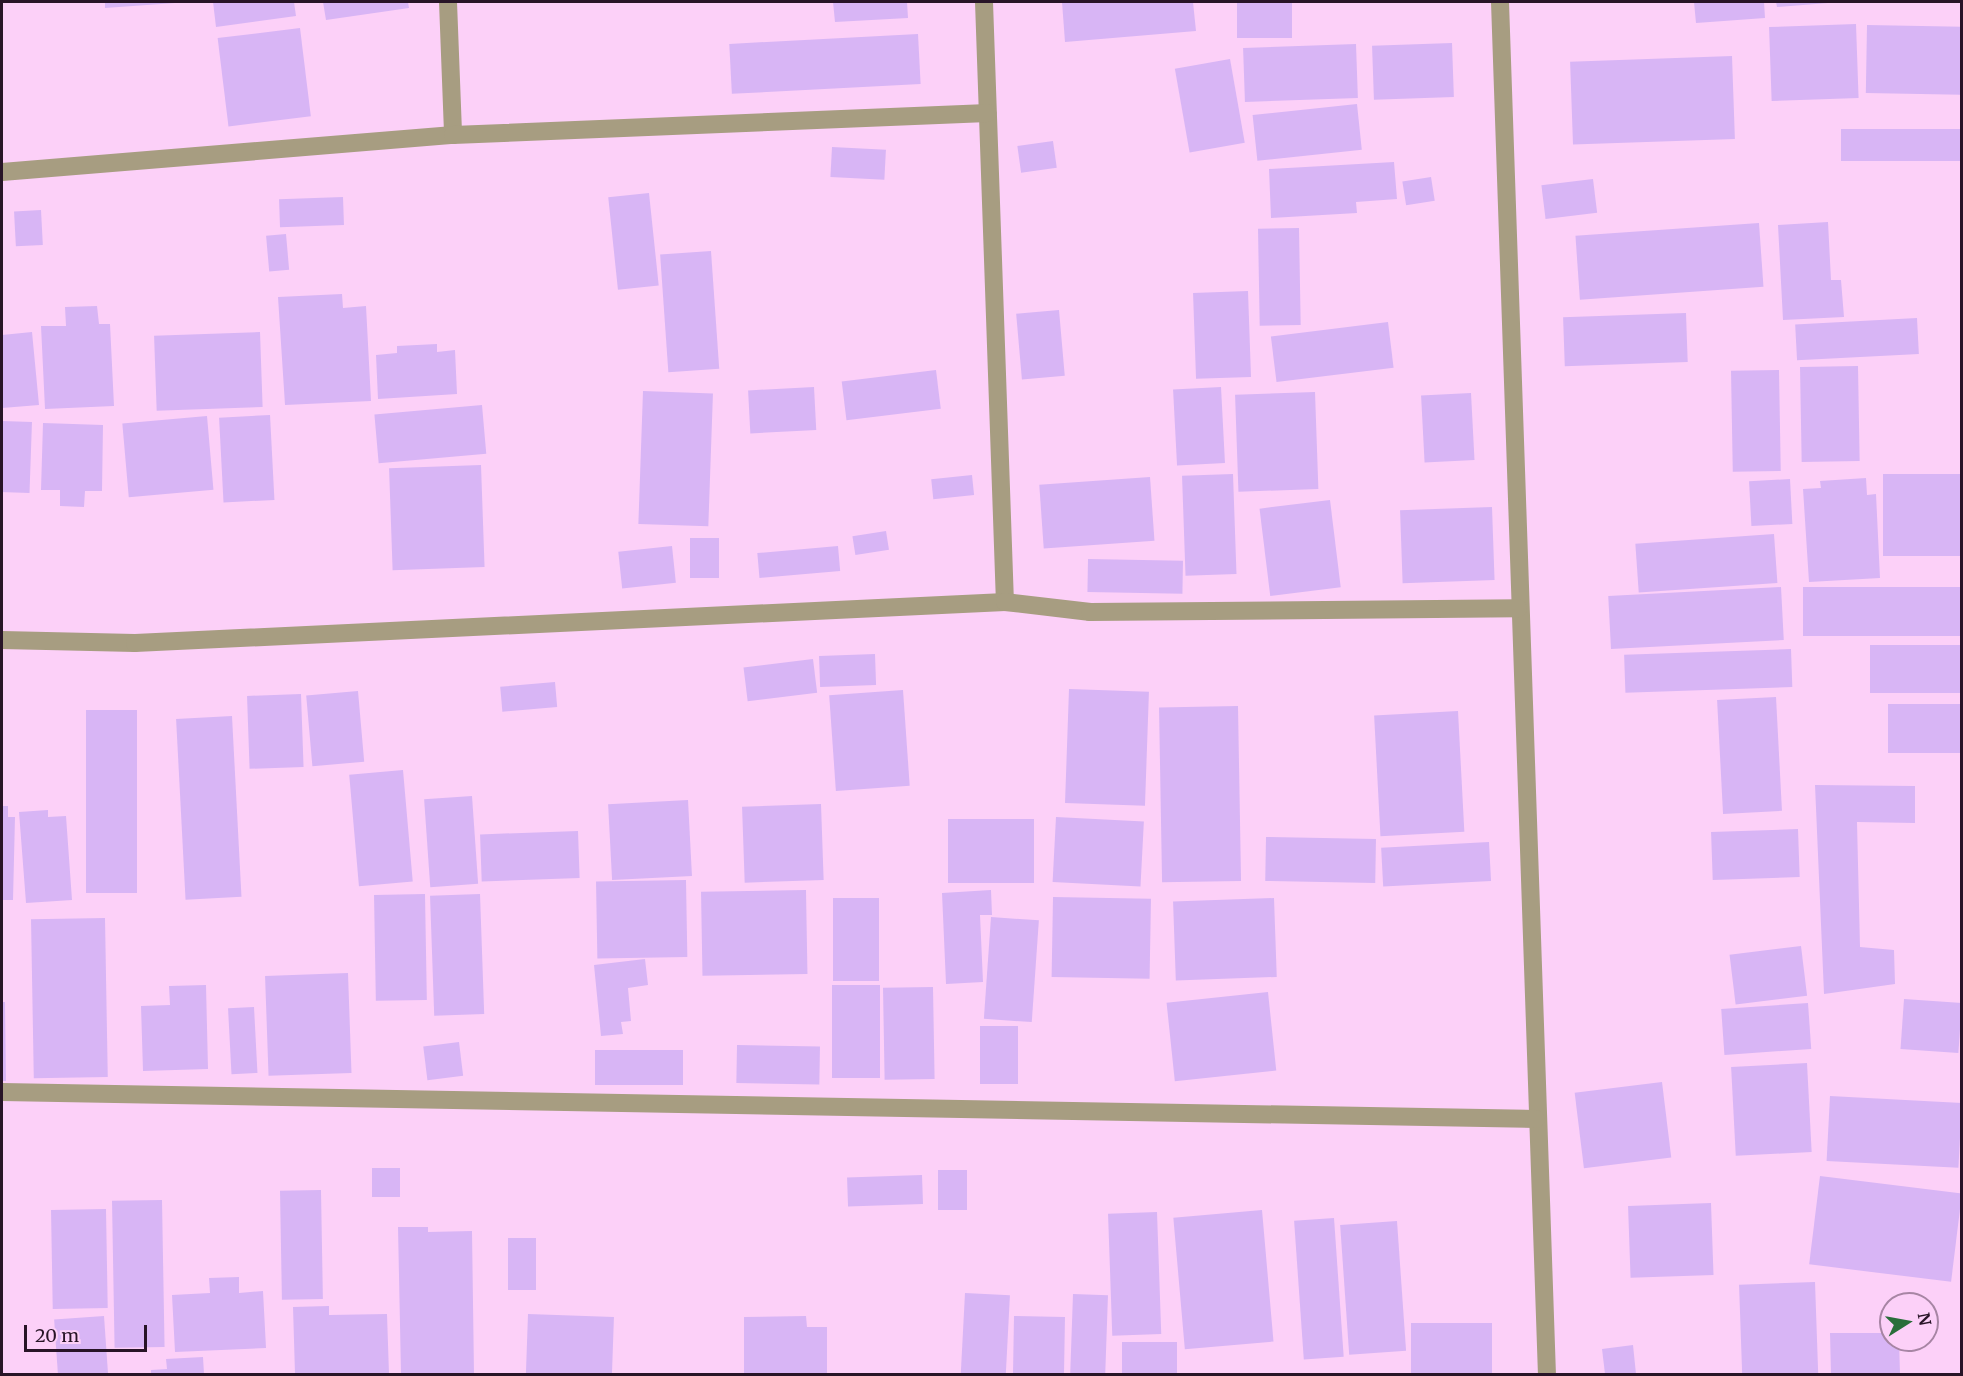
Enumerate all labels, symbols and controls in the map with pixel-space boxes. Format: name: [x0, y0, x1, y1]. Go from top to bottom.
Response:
north arrow: [1879, 1292, 1939, 1352]
text: N: [1914, 1311, 1936, 1327]
scale bar: [27, 1313, 150, 1351]
text: 20 m: [35, 1324, 79, 1347]

